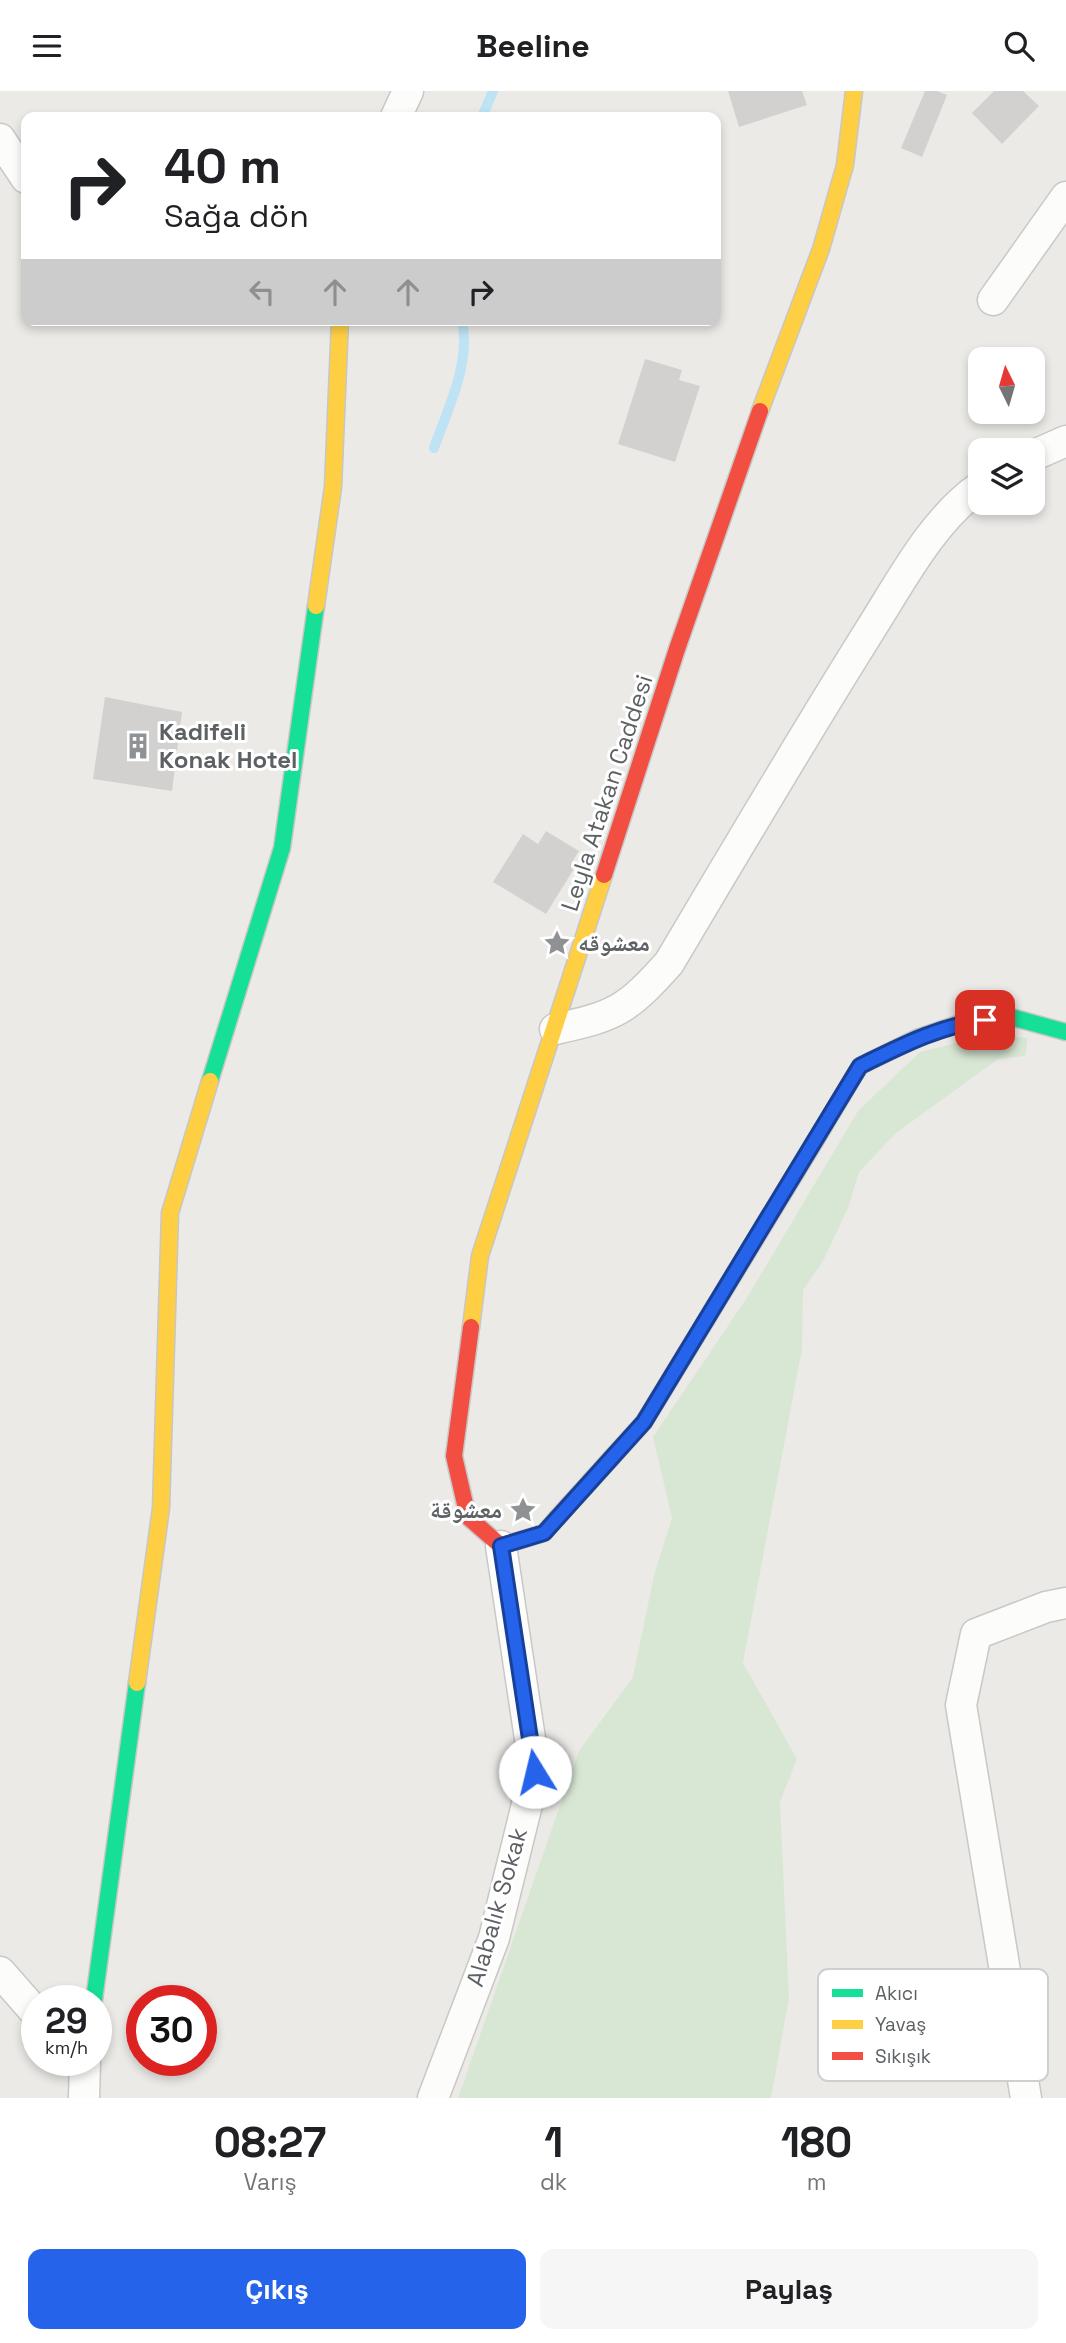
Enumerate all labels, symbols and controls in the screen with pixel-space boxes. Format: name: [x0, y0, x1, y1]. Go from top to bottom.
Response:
text: Beeline: [476, 26, 590, 66]
icon: menu: [28, 27, 66, 65]
icon: search: [1000, 27, 1038, 65]
text: 40 m: [164, 135, 281, 197]
icon: right: [49, 140, 140, 231]
text: Sağa dön: [164, 196, 309, 236]
icon: left: [243, 273, 281, 311]
icon: ahead: [316, 273, 354, 311]
icon: ahead: [389, 273, 427, 311]
icon: right: [462, 273, 500, 311]
north arrow: [968, 347, 1045, 423]
map controls: [968, 347, 1045, 515]
button: layers: [968, 438, 1045, 515]
street label: Leyla Atakan Caddesi: [554, 671, 659, 915]
place label: Kadifeli Konak Hotel: [159, 716, 297, 775]
building icon: Kadifeli Konak Hotel: [123, 731, 153, 761]
place label: معشوقه: [578, 927, 650, 958]
place icon: معشوقه: [542, 928, 572, 958]
pin: [955, 990, 1015, 1050]
icon: arrive: [966, 1001, 1004, 1039]
place label: معشوقة: [430, 1494, 502, 1525]
place icon: معشوقة: [508, 1495, 538, 1525]
position arrow: [498, 1735, 572, 1809]
street label: Alabalık Sokak: [459, 1824, 534, 1990]
legend: [818, 1969, 1048, 2081]
text: Akıcı: [875, 1981, 918, 2006]
speed limit sign: 30: [126, 1985, 217, 2076]
text: 29: [45, 1999, 88, 2043]
text: Yavaş: [875, 2012, 926, 2037]
text: km/h: [45, 2036, 88, 2059]
text: Sıkışık: [875, 2044, 931, 2069]
text: 08:27: [214, 2116, 326, 2169]
text: 1: [544, 2116, 563, 2169]
text: 180: [781, 2116, 852, 2169]
text: Varış: [243, 2167, 297, 2197]
text: dk: [540, 2167, 567, 2197]
text: m: [807, 2167, 826, 2197]
button: Çıkış: [28, 2249, 526, 2329]
button: Paylaş: [540, 2249, 1038, 2329]

